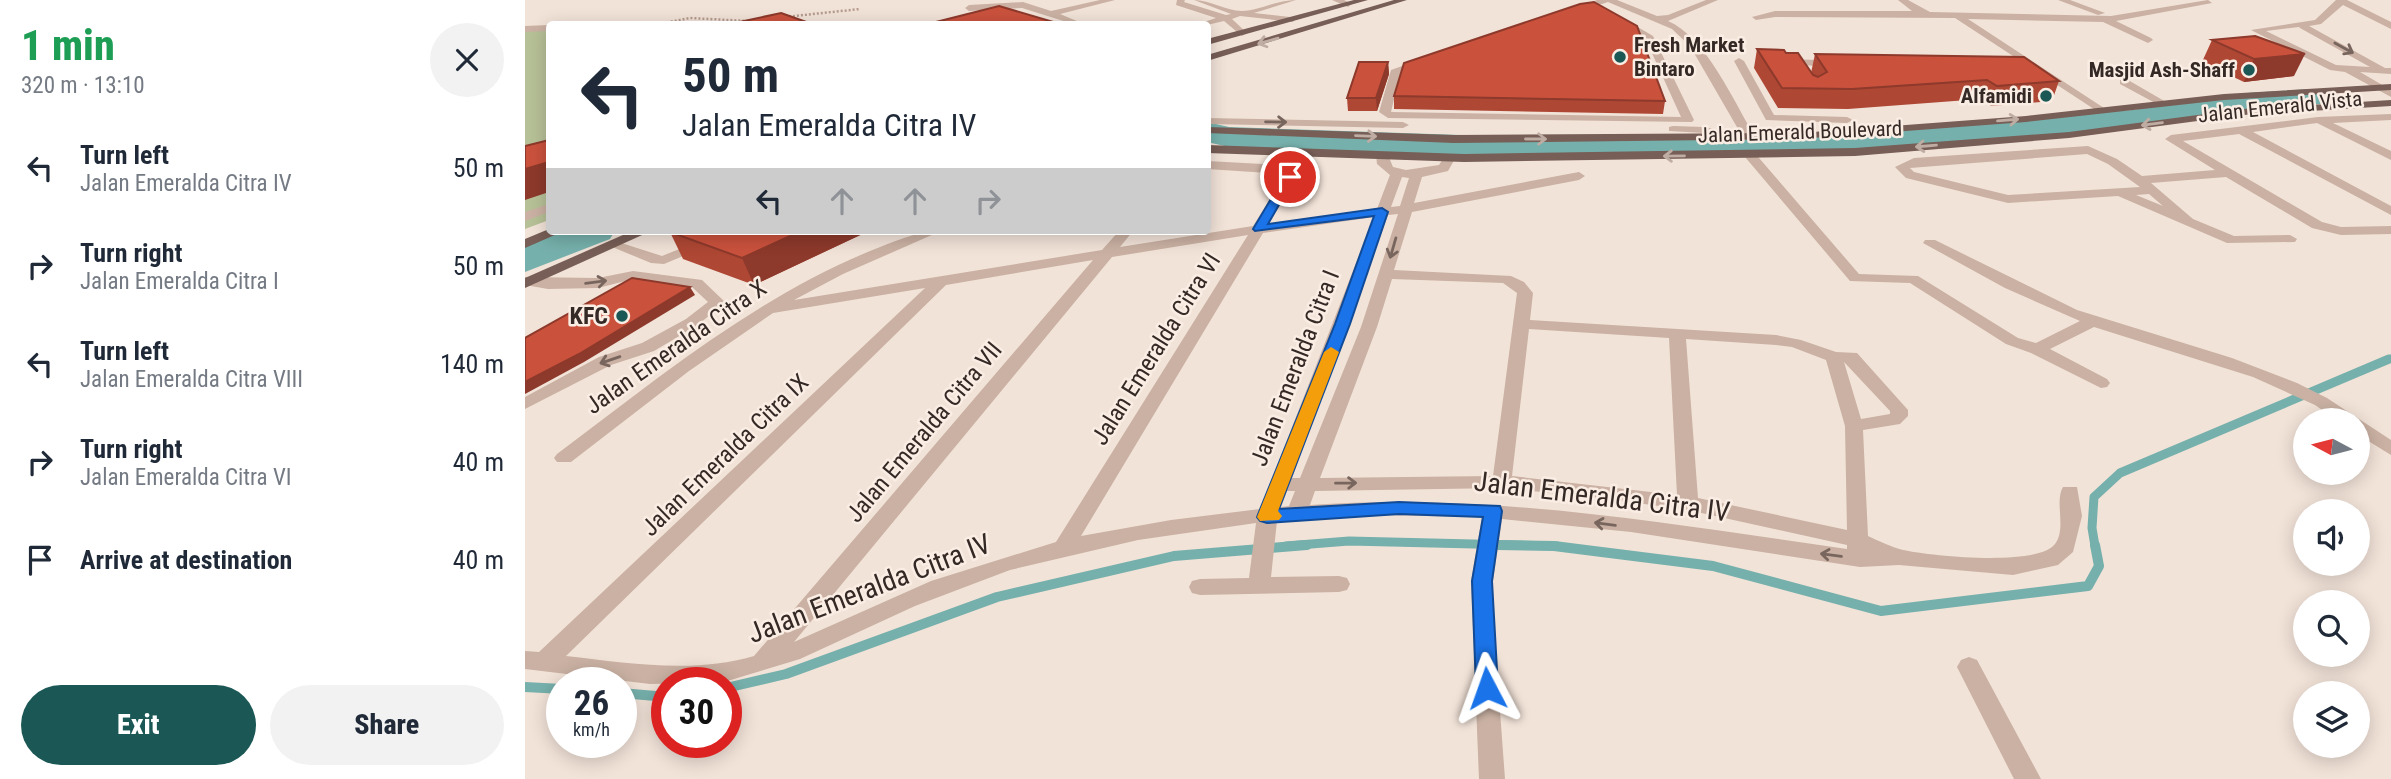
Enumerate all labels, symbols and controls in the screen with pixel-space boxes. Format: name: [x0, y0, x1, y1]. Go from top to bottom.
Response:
text: 1 min: [21, 21, 115, 70]
button: close: [430, 23, 504, 97]
place label: Fresh Market Bintaro: [1634, 33, 1744, 81]
one-way arrow: [1257, 35, 1279, 48]
one-way arrow: [2333, 41, 2353, 55]
text: 50 m: [682, 47, 779, 104]
icon: left: [567, 49, 658, 140]
marker: Fresh Market Bintaro: [1612, 49, 1628, 65]
place label: Masjid Ash-Shaff: [2089, 58, 2235, 82]
marker: Masjid Ash-Shaff: [2241, 62, 2257, 78]
text: 320 m · 13:10: [21, 72, 145, 99]
place label: Alfamidi: [1961, 84, 2032, 108]
street label: Jalan Emerald Vista: [2197, 86, 2363, 128]
marker: Alfamidi: [2038, 88, 2054, 104]
text: Jalan Emeralda Citra IV: [682, 106, 976, 144]
one-way arrow: [1996, 113, 2019, 126]
one-way arrow: [1264, 115, 1287, 129]
street label: Jalan Emerald Boulevard: [1697, 116, 1903, 148]
one-way arrow: [2141, 117, 2164, 130]
one-way arrow: [1354, 129, 1377, 143]
one-way arrow: [1524, 132, 1547, 146]
text: Turn left: [80, 140, 169, 170]
one-way arrow: [1915, 140, 1938, 153]
pin: [1260, 147, 1320, 207]
icon: left: [21, 149, 59, 187]
one-way arrow: [1663, 149, 1686, 163]
text: 50 m: [453, 153, 504, 183]
icon: arrive: [1271, 158, 1309, 196]
text: Jalan Emeralda Citra IV: [80, 170, 292, 197]
icon: left: [750, 182, 788, 220]
icon: ahead: [823, 182, 861, 220]
icon: ahead: [896, 182, 934, 220]
icon: right: [969, 182, 1007, 220]
one-way arrow: [1386, 237, 1399, 259]
text: Turn right: [80, 238, 182, 268]
icon: right: [21, 247, 59, 285]
street label: Jalan Emeralda Citra VI: [1086, 248, 1226, 450]
text: 50 m: [453, 251, 504, 281]
street label: Jalan Emeralda Citra I: [1245, 266, 1345, 470]
text: Jalan Emeralda Citra I: [80, 268, 279, 295]
street label: Jalan Emeralda Citra X: [580, 274, 772, 420]
one-way arrow: [584, 275, 607, 288]
place label: KFC: [570, 302, 608, 330]
marker: KFC: [614, 308, 630, 324]
text: Turn left: [80, 336, 169, 366]
street label: Jalan Emeralda Citra VII: [840, 336, 1008, 528]
icon: left: [21, 345, 59, 383]
text: 140 m: [440, 349, 504, 379]
one-way arrow: [600, 355, 622, 367]
text: Jalan Emeralda Citra VIII: [80, 366, 303, 393]
street label: Jalan Emeralda Citra IX: [636, 368, 814, 542]
north arrow: [2293, 408, 2369, 485]
map controls: [2293, 408, 2370, 758]
text: Turn right: [80, 434, 182, 464]
icon: right: [21, 443, 59, 481]
text: 40 m: [453, 447, 504, 477]
text: Jalan Emeralda Citra VI: [80, 464, 292, 491]
street label: Jalan Emeralda Citra IV: [1472, 464, 1732, 529]
one-way arrow: [1334, 476, 1357, 490]
button: sound: [2293, 499, 2370, 576]
one-way arrow: [1595, 517, 1617, 530]
street label: Jalan Emeralda Citra IV: [743, 527, 996, 650]
icon: arrive: [21, 541, 59, 579]
text: Arrive at destination: [80, 545, 292, 575]
text: 40 m: [453, 545, 504, 575]
one-way arrow: [1820, 548, 1843, 561]
button: search: [2293, 590, 2370, 667]
position arrow: [1450, 651, 1524, 725]
speed limit sign: 30: [651, 667, 742, 758]
button: layers: [2293, 681, 2370, 758]
text: 26: [574, 683, 609, 724]
button: Exit: [21, 685, 256, 765]
button: Share: [270, 685, 504, 765]
text: km/h: [573, 719, 610, 740]

